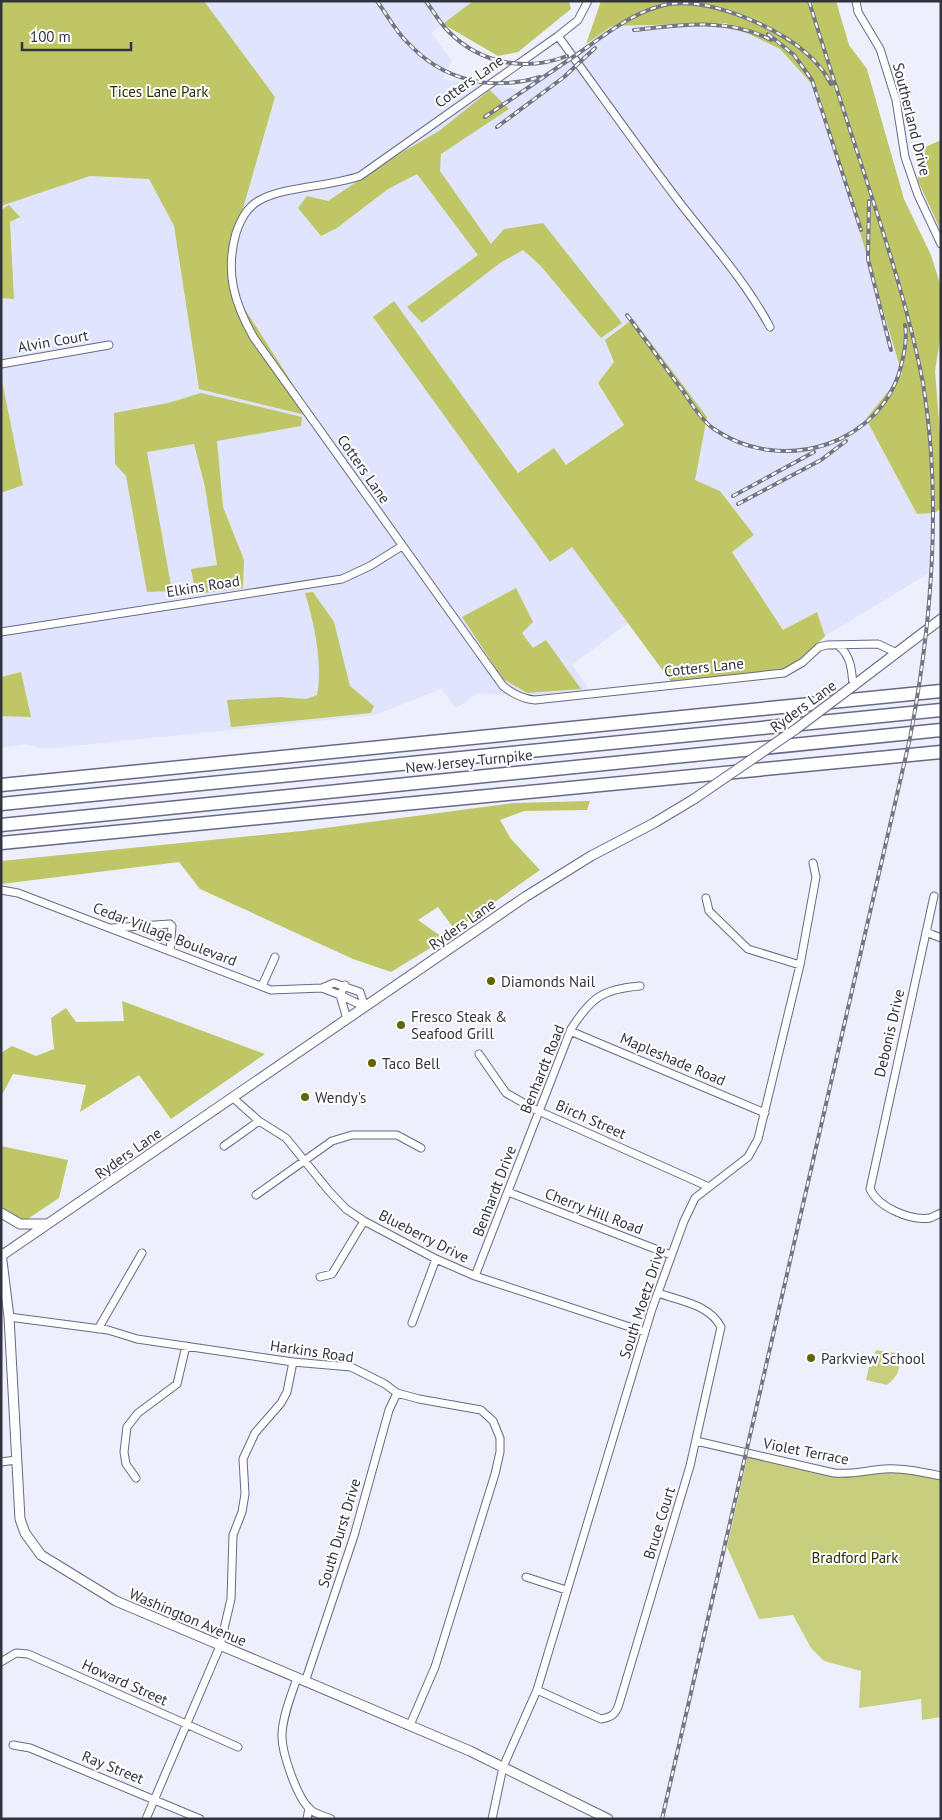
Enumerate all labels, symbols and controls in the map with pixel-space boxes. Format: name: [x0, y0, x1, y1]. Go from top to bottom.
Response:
scale bar: [22, 20, 131, 52]
text: 100 m: [30, 27, 71, 46]
street label: Cotters Lane: [431, 50, 507, 112]
street label: Southerland Drive: [889, 61, 935, 177]
park label: Tices Lane Park: [109, 82, 209, 101]
street label: Alvin Court: [16, 325, 90, 357]
street label: Cotters Lane: [333, 431, 395, 507]
street label: Elkins Road: [165, 571, 241, 601]
street label: Cotters Lane: [663, 653, 745, 681]
street label: Ryders Lane: [766, 676, 840, 736]
street label: New Jersey Turnpike: [404, 745, 534, 777]
street label: Ryders Lane: [425, 894, 499, 954]
street label: Cedar Village Boulevard: [90, 898, 240, 970]
place label: Diamonds Nail: [501, 972, 596, 991]
marker: Diamonds Nail: [485, 975, 497, 987]
street label: Debonis Drive: [870, 987, 908, 1079]
place label: Fresco Steak & Seafood Grill: [411, 1007, 507, 1043]
marker: Fresco Steak & Seafood Grill: [395, 1019, 407, 1031]
street label: Benhardt Road: [516, 1022, 568, 1116]
street label: Mapleshade Road: [617, 1028, 729, 1090]
place label: Taco Bell: [382, 1054, 440, 1073]
marker: Taco Bell: [366, 1057, 378, 1069]
place label: Wendy's: [315, 1088, 366, 1107]
marker: Wendy's: [299, 1091, 311, 1103]
street label: Birch Street: [553, 1095, 629, 1143]
street label: Ryders Lane: [91, 1123, 165, 1183]
street label: Benhardt Drive: [468, 1143, 520, 1239]
street label: Cherry Hill Road: [542, 1184, 646, 1238]
street label: Blueberry Drive: [376, 1205, 472, 1267]
street label: South Moetz Drive: [615, 1243, 669, 1361]
street label: Harkins Road: [269, 1336, 355, 1366]
place label: Parkview School: [821, 1349, 926, 1368]
marker: Parkview School: [805, 1352, 817, 1364]
street label: Violet Terrace: [761, 1433, 850, 1469]
street label: South Durst Drive: [313, 1476, 365, 1590]
street label: Bruce Court: [639, 1484, 679, 1562]
park label: Bradford Park: [812, 1548, 899, 1567]
street label: Washington Avenue: [126, 1584, 250, 1650]
street label: Howard Street: [79, 1655, 171, 1709]
street label: Ray Street: [79, 1746, 147, 1788]

